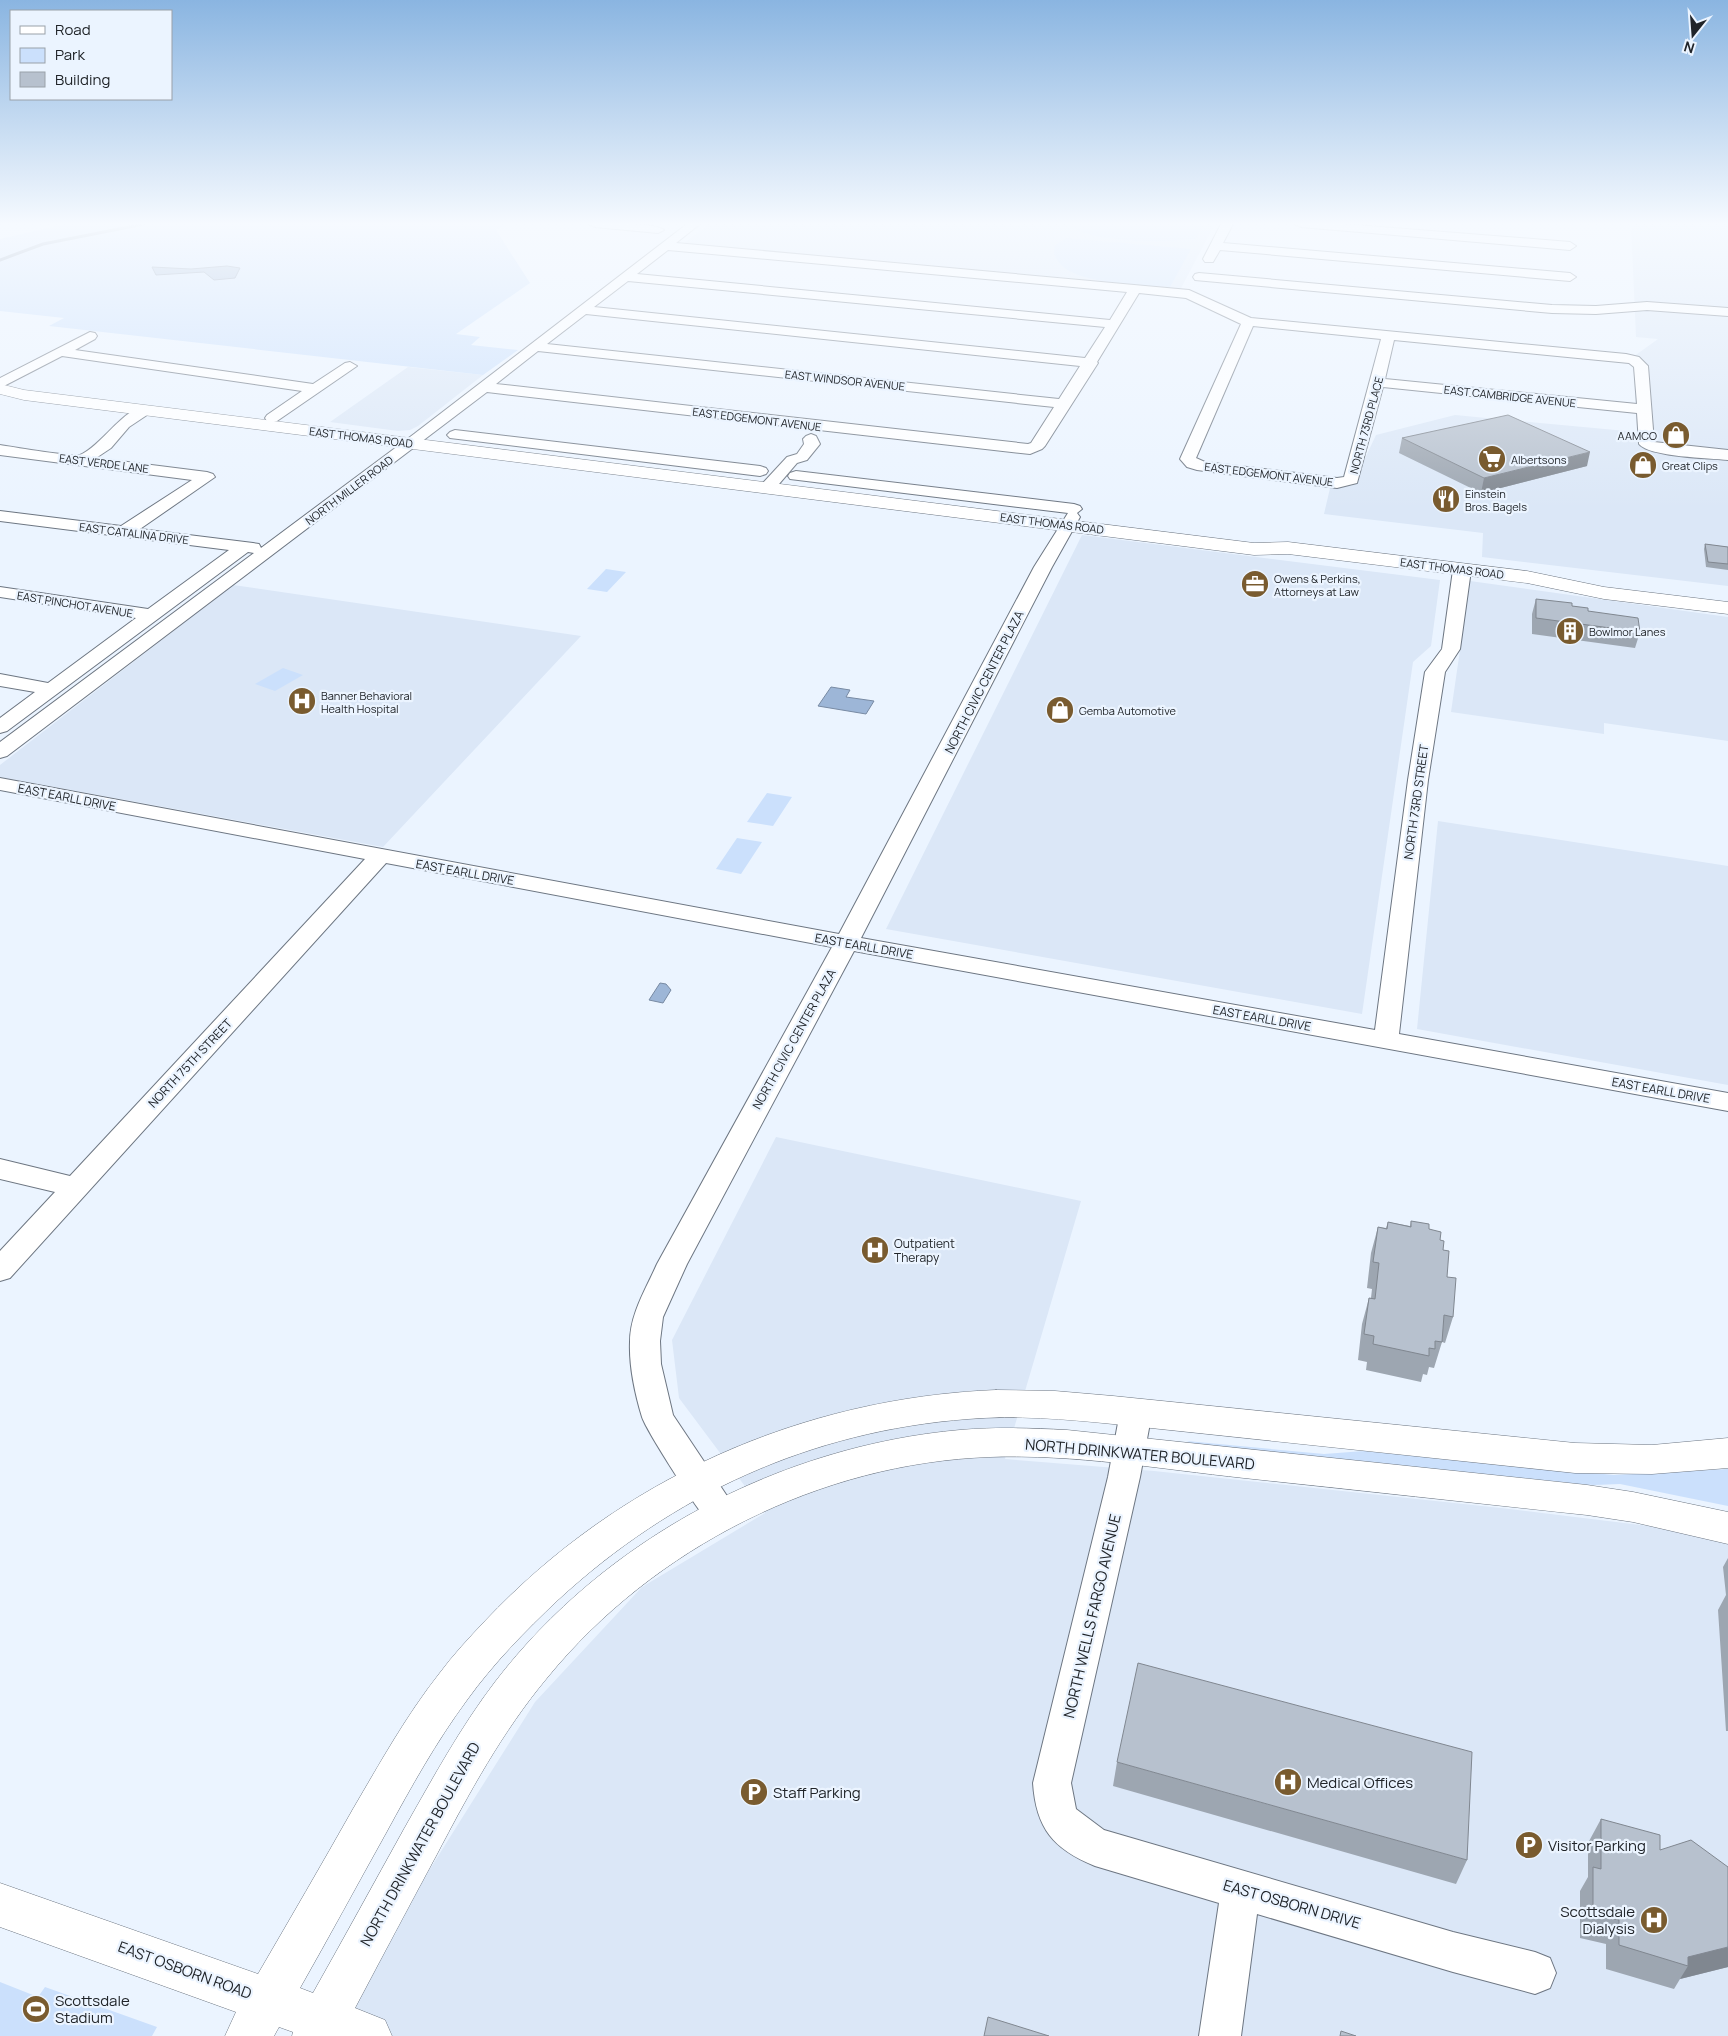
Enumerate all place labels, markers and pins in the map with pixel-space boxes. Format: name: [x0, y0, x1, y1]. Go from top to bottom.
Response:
shop icon: AAMCO: [1661, 420, 1691, 450]
place label: AAMCO: [1618, 428, 1657, 443]
supermarket icon: Albertsons: [1477, 444, 1507, 474]
shop icon: Great Clips: [1628, 450, 1658, 480]
place label: Albertsons: [1511, 452, 1567, 467]
place label: Great Clips: [1662, 458, 1718, 473]
restaurant icon: Einstein Bros. Bagels: [1431, 484, 1461, 514]
place label: Einstein Bros. Bagels: [1465, 486, 1527, 514]
office icon: Owens & Perkins, Attorneys at Law: [1240, 569, 1270, 599]
place label: Owens & Perkins, Attorneys at Law: [1274, 571, 1361, 599]
building icon: Bowlmor Lanes: [1555, 616, 1585, 646]
place label: Bowlmor Lanes: [1589, 624, 1666, 639]
hospital icon: Banner Behavioral Health Hospital: [287, 686, 317, 716]
place label: Banner Behavioral Health Hospital: [321, 688, 412, 716]
shop icon: Gemba Automotive: [1045, 695, 1075, 725]
place label: Gemba Automotive: [1079, 703, 1177, 718]
hospital icon: Outpatient Therapy: [860, 1235, 890, 1265]
place label: Outpatient Therapy: [894, 1235, 955, 1266]
hospital icon: Medical Offices: [1273, 1767, 1303, 1797]
place label: Medical Offices: [1307, 1772, 1413, 1793]
parking icon: Staff Parking: [739, 1777, 769, 1807]
place label: Staff Parking: [773, 1782, 861, 1803]
parking icon: Visitor Parking: [1514, 1830, 1544, 1860]
place label: Visitor Parking: [1548, 1835, 1646, 1856]
place label: Scottsdale Dialysis: [1560, 1901, 1635, 1939]
hospital icon: Scottsdale Dialysis: [1639, 1905, 1669, 1935]
place label: Scottsdale Stadium: [55, 1990, 130, 2028]
sports icon: Scottsdale Stadium: [21, 1994, 51, 2024]

